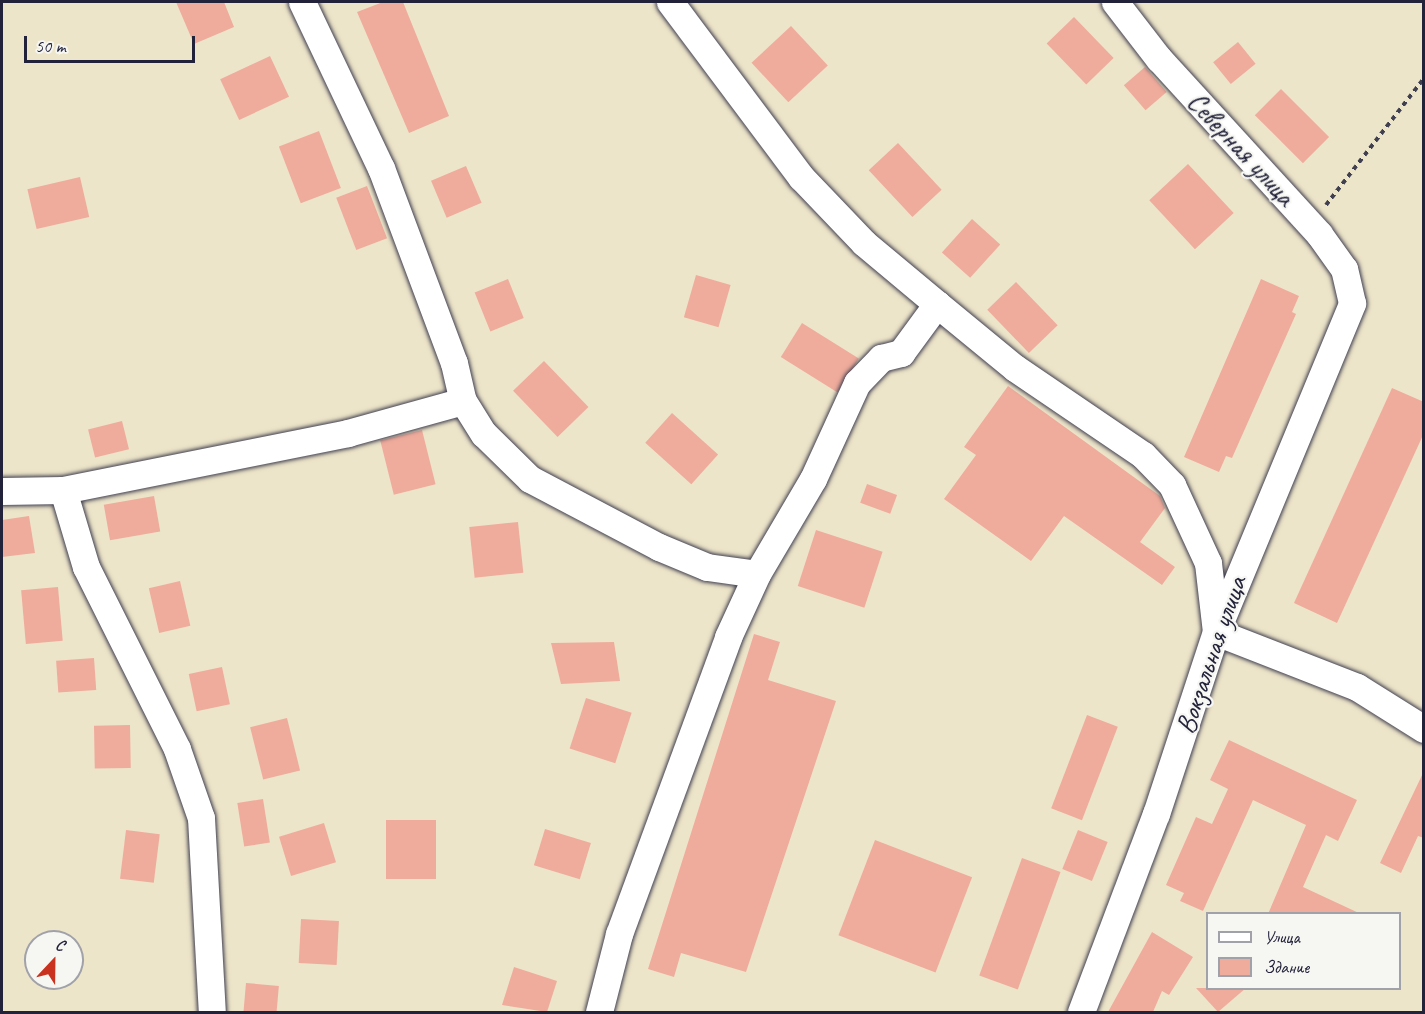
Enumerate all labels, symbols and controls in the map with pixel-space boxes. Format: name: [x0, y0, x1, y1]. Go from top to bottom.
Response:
scale bar: [27, 24, 198, 62]
text: 50 m: [35, 35, 66, 57]
street label: Северная улица: [1179, 85, 1303, 213]
street label: Вокзальная улица: [1168, 571, 1254, 739]
legend: [1206, 912, 1401, 990]
text: Улица: [1264, 926, 1300, 948]
north arrow: [24, 930, 84, 990]
text: С: [53, 934, 67, 956]
text: Здание: [1264, 956, 1309, 978]

